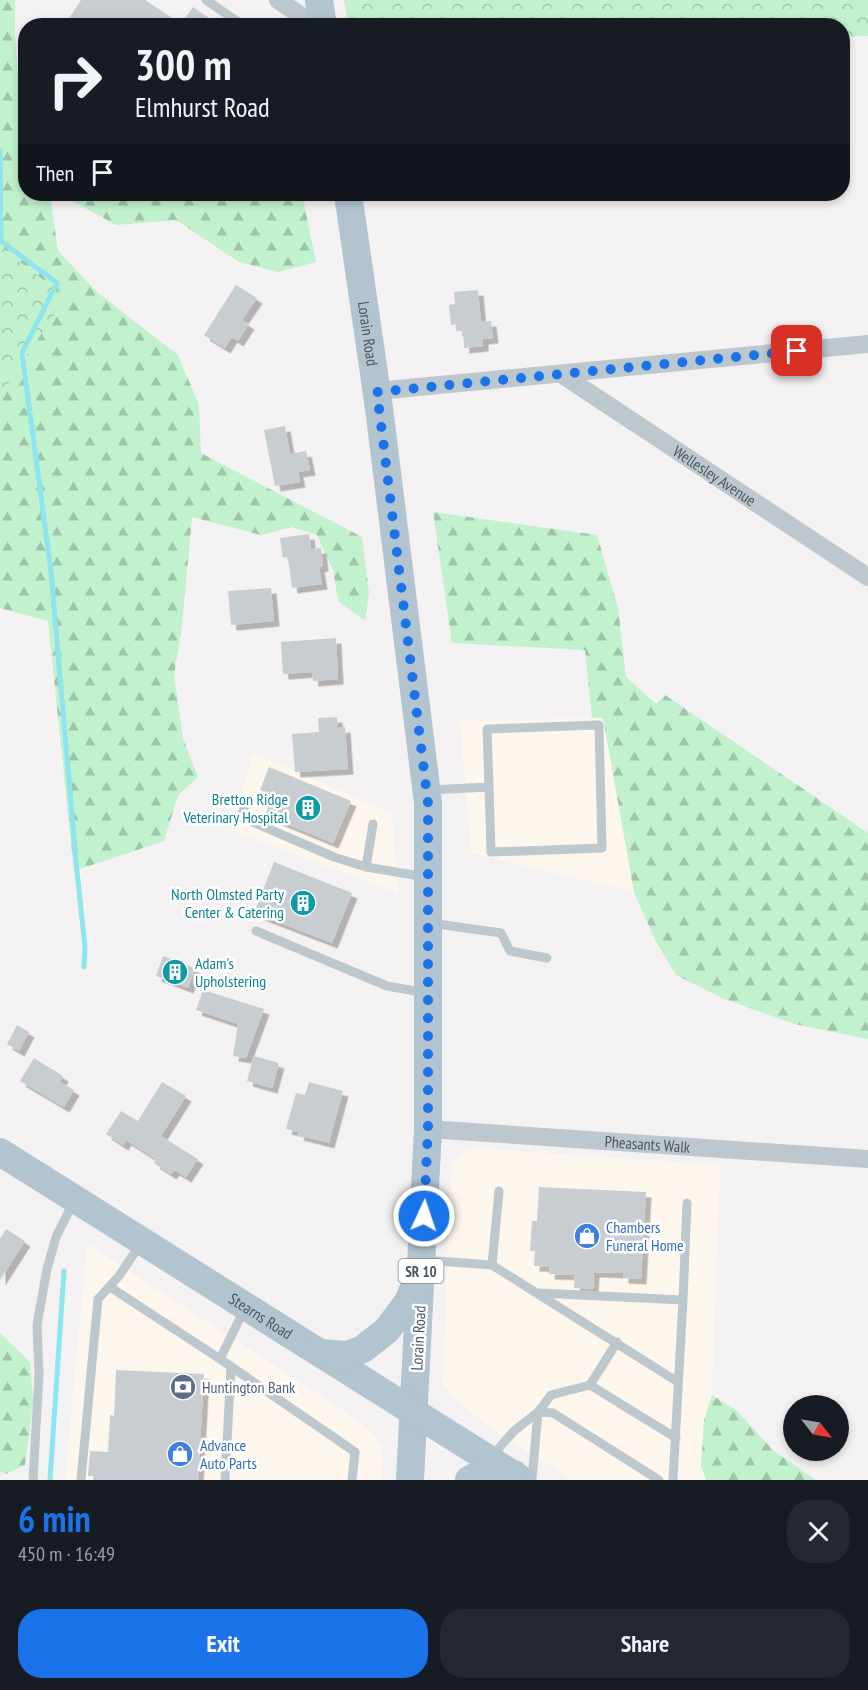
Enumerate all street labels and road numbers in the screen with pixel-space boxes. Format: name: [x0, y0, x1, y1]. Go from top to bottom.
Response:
street label: Lorain Road: [354, 300, 383, 367]
street label: Wellesley Avenue: [669, 441, 760, 510]
street label: Pheasants Walk: [604, 1131, 692, 1157]
road number: SR 10: [398, 1259, 444, 1283]
street label: Stearns Road: [225, 1288, 297, 1343]
street label: Lorain Road: [406, 1305, 430, 1371]

